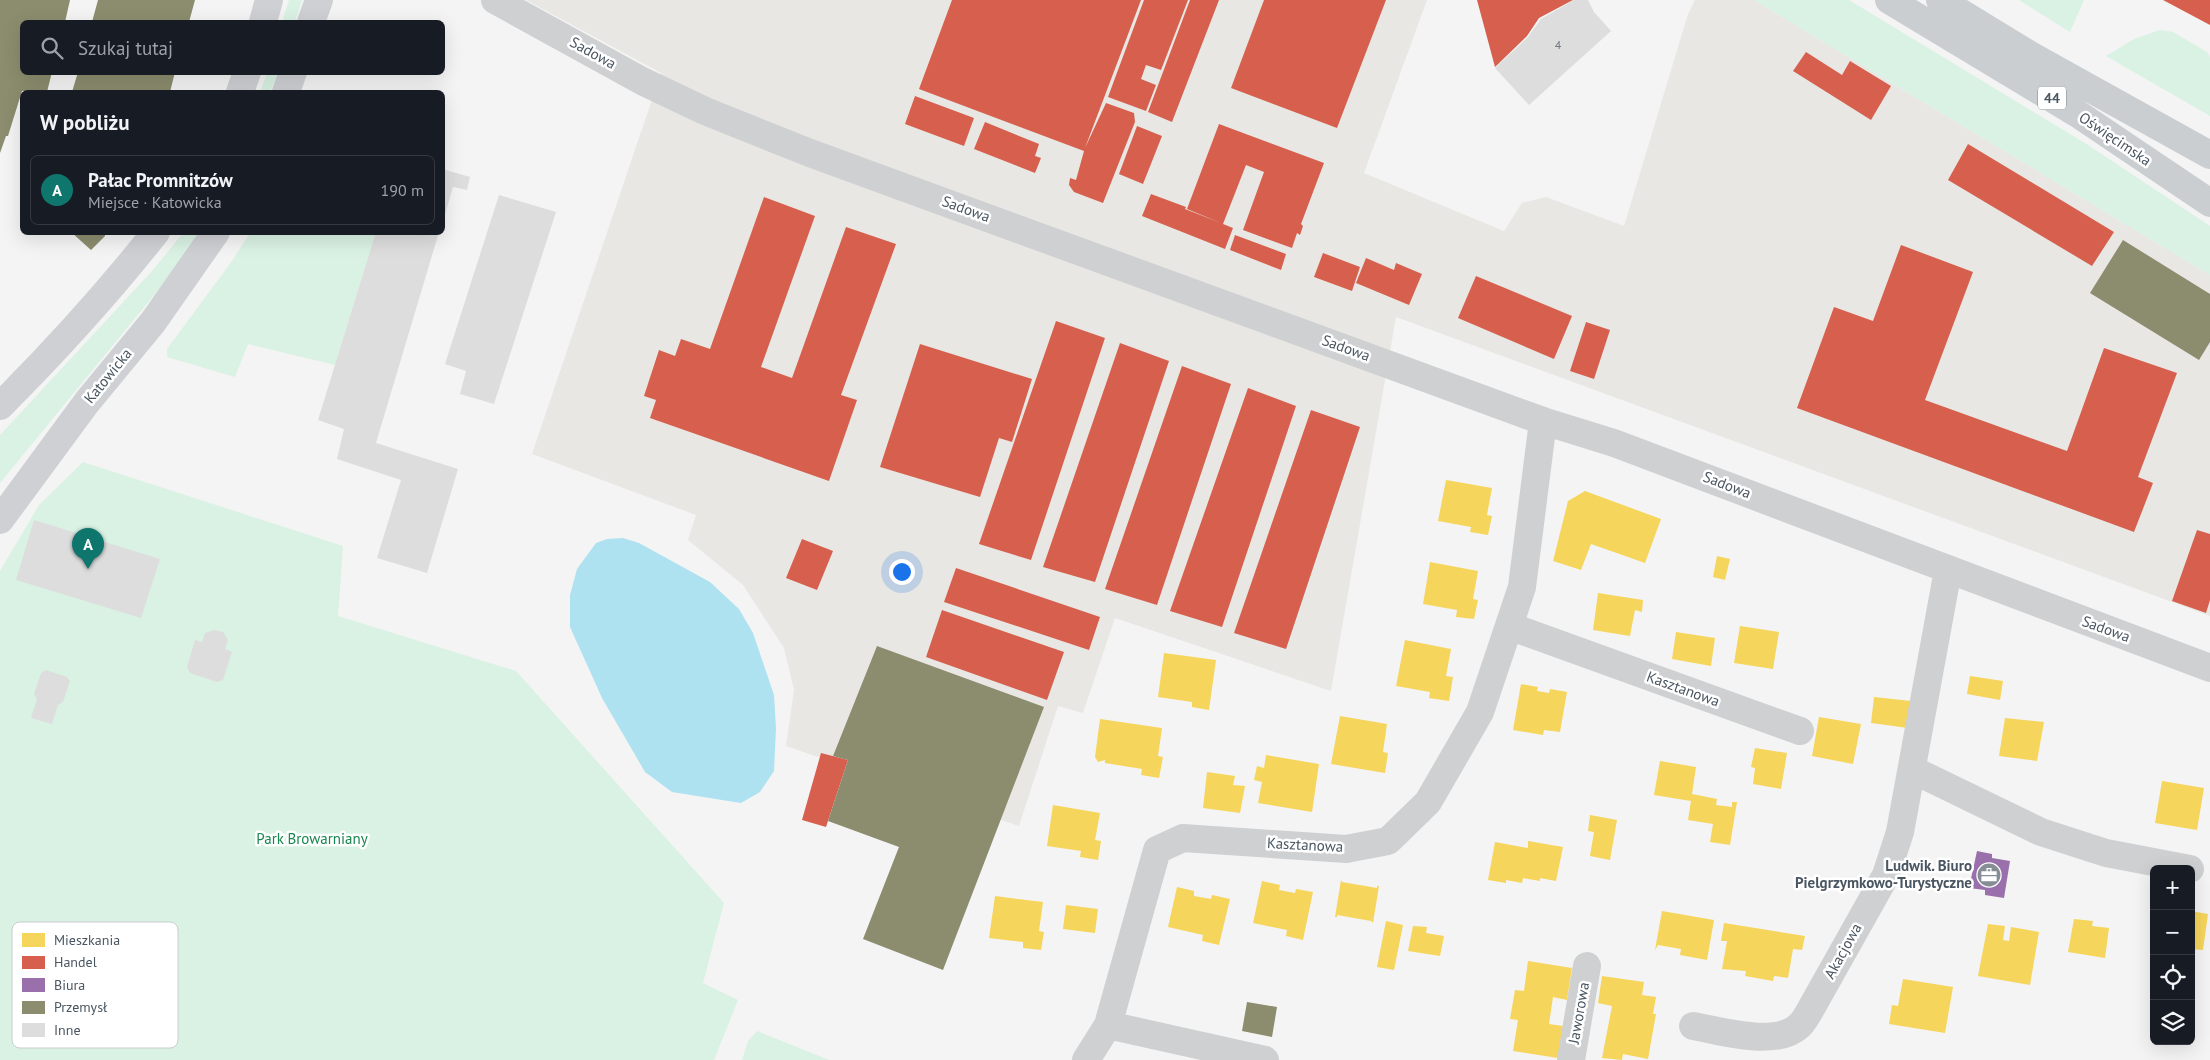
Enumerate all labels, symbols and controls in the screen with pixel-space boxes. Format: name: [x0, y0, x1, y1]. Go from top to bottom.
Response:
search box: [20, 20, 445, 75]
street label: Sadowa: [567, 32, 620, 73]
icon: search: [38, 34, 66, 62]
text: Szukaj tutaj: [78, 36, 173, 60]
house number: 4: [1555, 37, 1562, 52]
road number: 44: [2038, 86, 2066, 110]
street label: Oświęcimska: [2076, 108, 2155, 170]
text: W pobliżu: [40, 109, 129, 136]
text: Pałac Promnitzów: [88, 168, 233, 192]
text: A: [52, 180, 62, 200]
text: 190 m: [381, 180, 424, 200]
street label: Sadowa: [940, 191, 993, 226]
text: Miejsce · Katowicka: [88, 192, 222, 212]
street label: Sadowa: [1320, 330, 1373, 365]
street label: Katowicka: [80, 344, 136, 407]
street label: Sadowa: [1701, 467, 1754, 502]
pin: A: [72, 528, 104, 569]
your location: [889, 559, 915, 585]
street label: Sadowa: [2080, 611, 2133, 646]
street label: Kasztanowa: [1644, 667, 1722, 710]
park label: Park Browarniany: [256, 829, 368, 848]
street label: Kasztanowa: [1266, 833, 1344, 856]
place label: Ludwik. Biuro Pielgrzymkowo-Turystyczne: [1795, 856, 1972, 892]
office icon: Ludwik. Biuro Pielgrzymkowo-Turystyczne: [1976, 862, 2002, 888]
map controls: [2150, 865, 2195, 1045]
button: +: [2150, 865, 2195, 910]
button: −: [2150, 910, 2195, 955]
street label: Akacjowa: [1820, 920, 1866, 982]
legend: [12, 922, 178, 1048]
text: Mieszkania: [54, 931, 120, 949]
text: Handel: [54, 953, 97, 971]
button: locate: [2150, 955, 2195, 1000]
text: Biura: [54, 976, 85, 994]
street label: Jaworowa: [1564, 981, 1593, 1046]
text: Przemysł: [54, 998, 107, 1016]
button: layers: [2150, 1000, 2195, 1045]
text: Inne: [54, 1021, 81, 1039]

